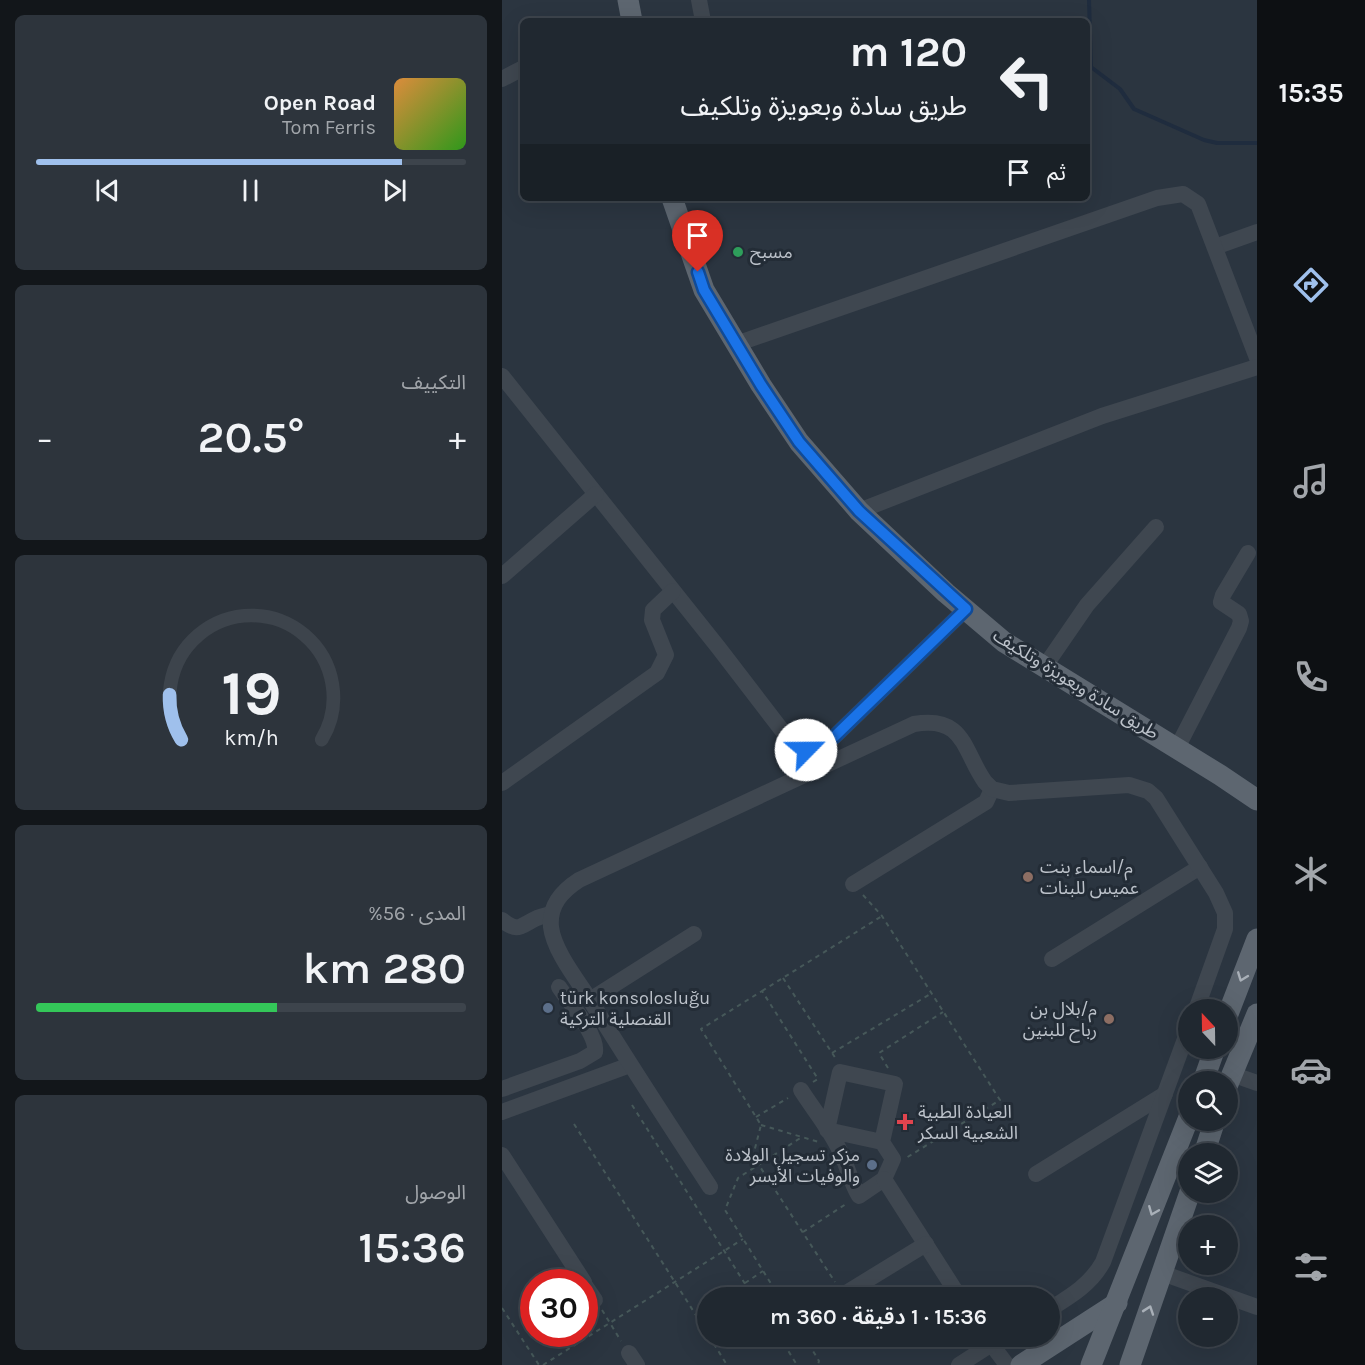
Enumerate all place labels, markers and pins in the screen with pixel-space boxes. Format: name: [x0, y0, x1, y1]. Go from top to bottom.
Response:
pin: [672, 210, 723, 272]
place label: مسبح: [750, 241, 793, 265]
marker: مسبح: [731, 245, 745, 259]
place label: م/اسماء بنت عميس للبنات: [1040, 856, 1139, 899]
marker: م/اسماء بنت عميس للبنات: [1021, 870, 1035, 884]
place label: türk konsolosluğu القنصلية التركية: [560, 987, 710, 1030]
place label: م/بلال بن رباح للبنين: [1023, 998, 1097, 1043]
marker: türk konsolosluğu القنصلية التركية: [541, 1001, 555, 1015]
marker: م/بلال بن رباح للبنين: [1102, 1012, 1116, 1026]
place label: العيادة الطبية الشعبية السكر: [917, 1101, 1018, 1144]
marker: العيادة الطبية الشعبية السكر: [896, 1113, 914, 1131]
place label: مزكر تسجيل الولادة والوفيات الأيسر: [725, 1144, 860, 1187]
marker: مزكر تسجيل الولادة والوفيات الأيسر: [865, 1158, 879, 1172]

